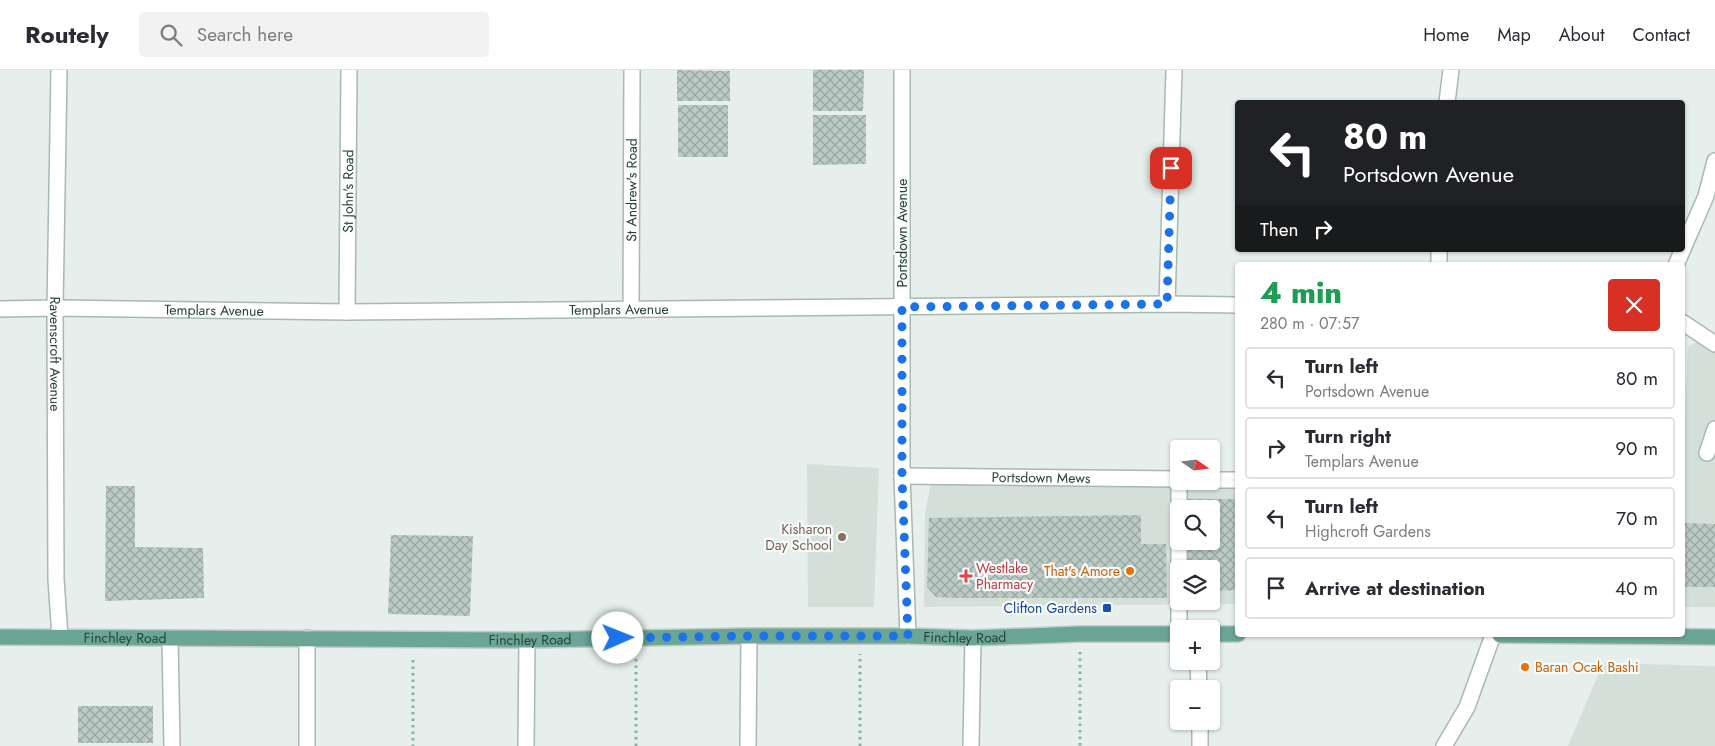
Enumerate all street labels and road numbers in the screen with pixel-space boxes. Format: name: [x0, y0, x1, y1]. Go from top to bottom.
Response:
street label: St Andrew's Road: [621, 138, 642, 242]
street label: St John's Road: [338, 149, 358, 233]
street label: Portsdown Avenue: [892, 179, 912, 287]
street label: Ravenscroft Avenue: [45, 296, 65, 411]
street label: Templars Avenue: [164, 299, 264, 321]
street label: Templars Avenue: [569, 299, 669, 320]
street label: Portsdown Mews: [991, 467, 1091, 488]
street label: Finchley Road: [923, 626, 1007, 648]
street label: Finchley Road: [83, 627, 166, 648]
street label: Finchley Road: [488, 629, 572, 650]

